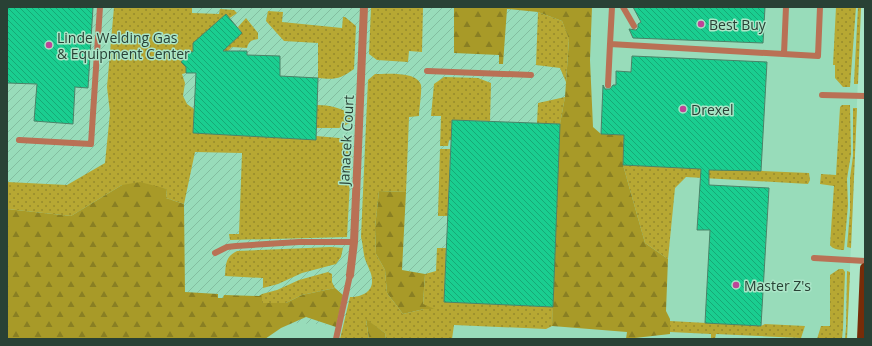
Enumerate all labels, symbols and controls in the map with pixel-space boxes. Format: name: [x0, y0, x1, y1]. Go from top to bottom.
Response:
place label: Best Buy: [709, 15, 767, 34]
marker: Best Buy: [696, 19, 706, 29]
place label: Linde Welding Gas & Equipment Center: [57, 28, 190, 63]
marker: Linde Welding Gas & Equipment Center: [44, 40, 54, 50]
street label: Janacek Court: [334, 95, 358, 187]
place label: Drexel: [691, 100, 733, 119]
marker: Drexel: [678, 104, 688, 114]
place label: Master Z's: [744, 276, 811, 295]
marker: Master Z's: [731, 280, 741, 290]

